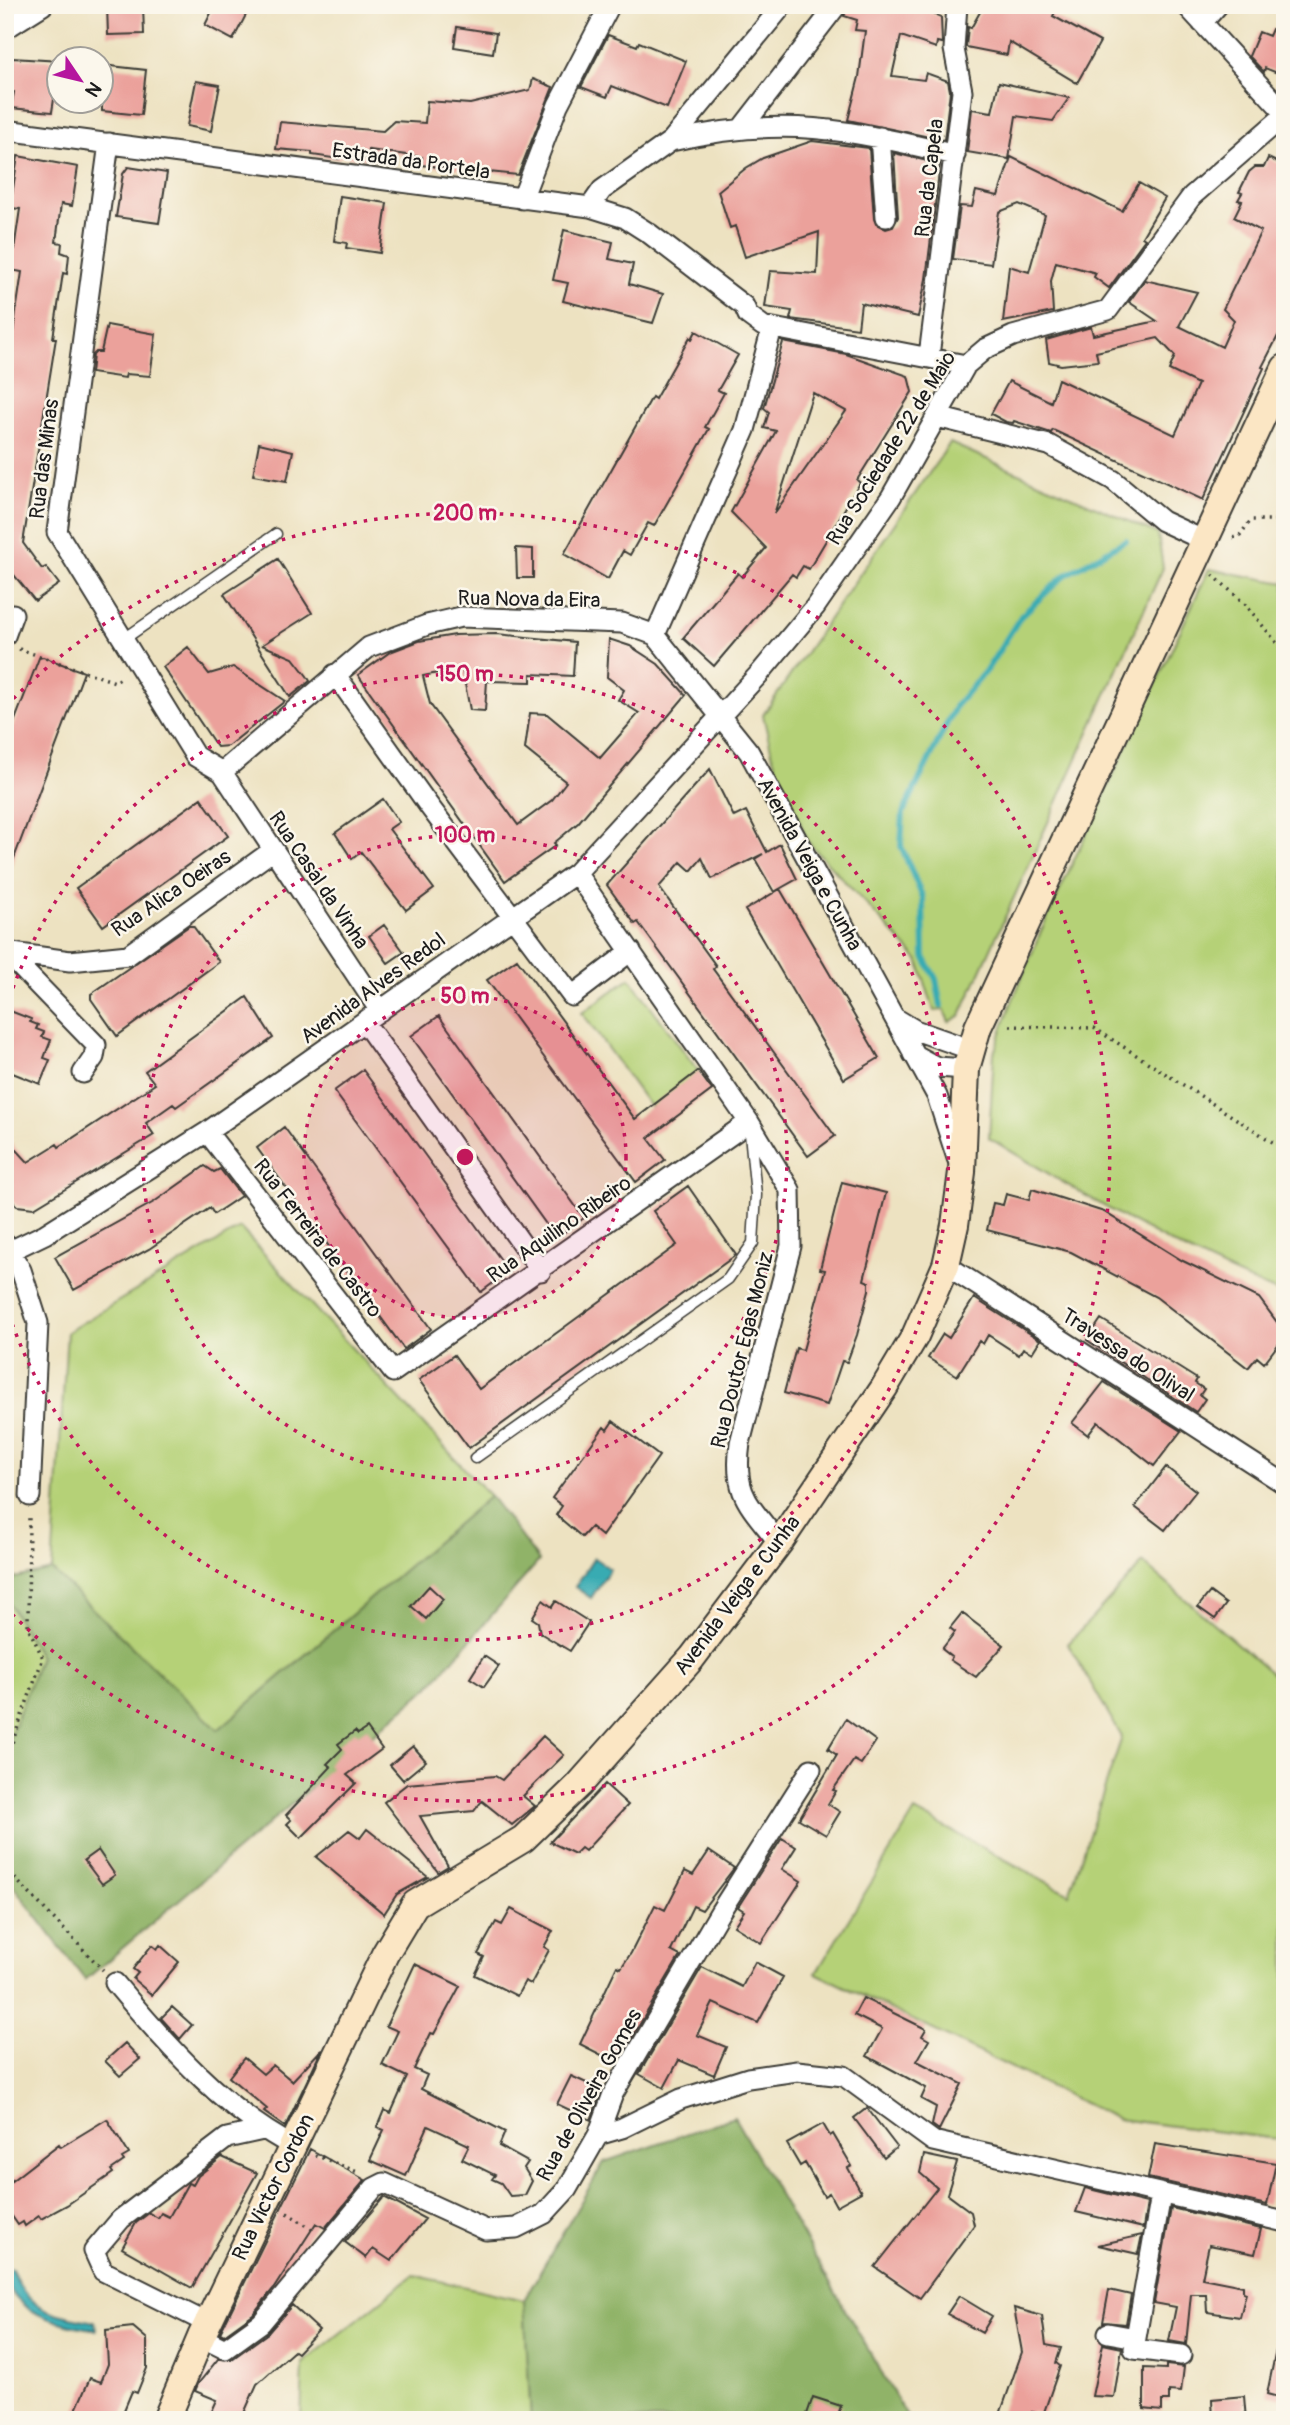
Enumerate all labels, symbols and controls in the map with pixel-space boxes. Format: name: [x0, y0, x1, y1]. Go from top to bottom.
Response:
north arrow: [46, 46, 116, 116]
text: N: [80, 77, 107, 101]
street label: Rua da Capela: [909, 117, 950, 239]
street label: Estrada da Portela: [330, 137, 492, 186]
street label: Rua Sociedade 22 de Maio: [821, 346, 962, 550]
street label: Rua das Minas: [24, 397, 65, 521]
text: 200 m: [433, 500, 497, 527]
street label: Rua Nova da Eira: [457, 585, 601, 614]
text: 150 m: [436, 661, 494, 688]
street label: Avenida Veiga e Cunha: [751, 773, 868, 955]
street label: Rua Casal da Vinha: [262, 806, 375, 954]
text: 100 m: [435, 822, 495, 849]
street label: Rua Alica Oeiras: [106, 843, 237, 943]
street label: Avenida Alves Redol: [295, 927, 451, 1050]
text: 50 m: [441, 983, 490, 1010]
centre of rings: [453, 1145, 477, 1169]
street label: Rua Ferreira de Castro: [247, 1153, 388, 1323]
street label: Rua Aquilino Ribeiro: [482, 1170, 637, 1289]
street label: Rua Doutor Egas Moniz: [705, 1249, 780, 1451]
street label: Travessa do Olival: [1056, 1302, 1200, 1409]
street label: Avenida Veiga e Cunha: [668, 1510, 806, 1681]
street label: Rua de Oliveira Gomes: [531, 2004, 648, 2186]
street label: Rua Victor Cordon: [226, 2109, 321, 2265]

